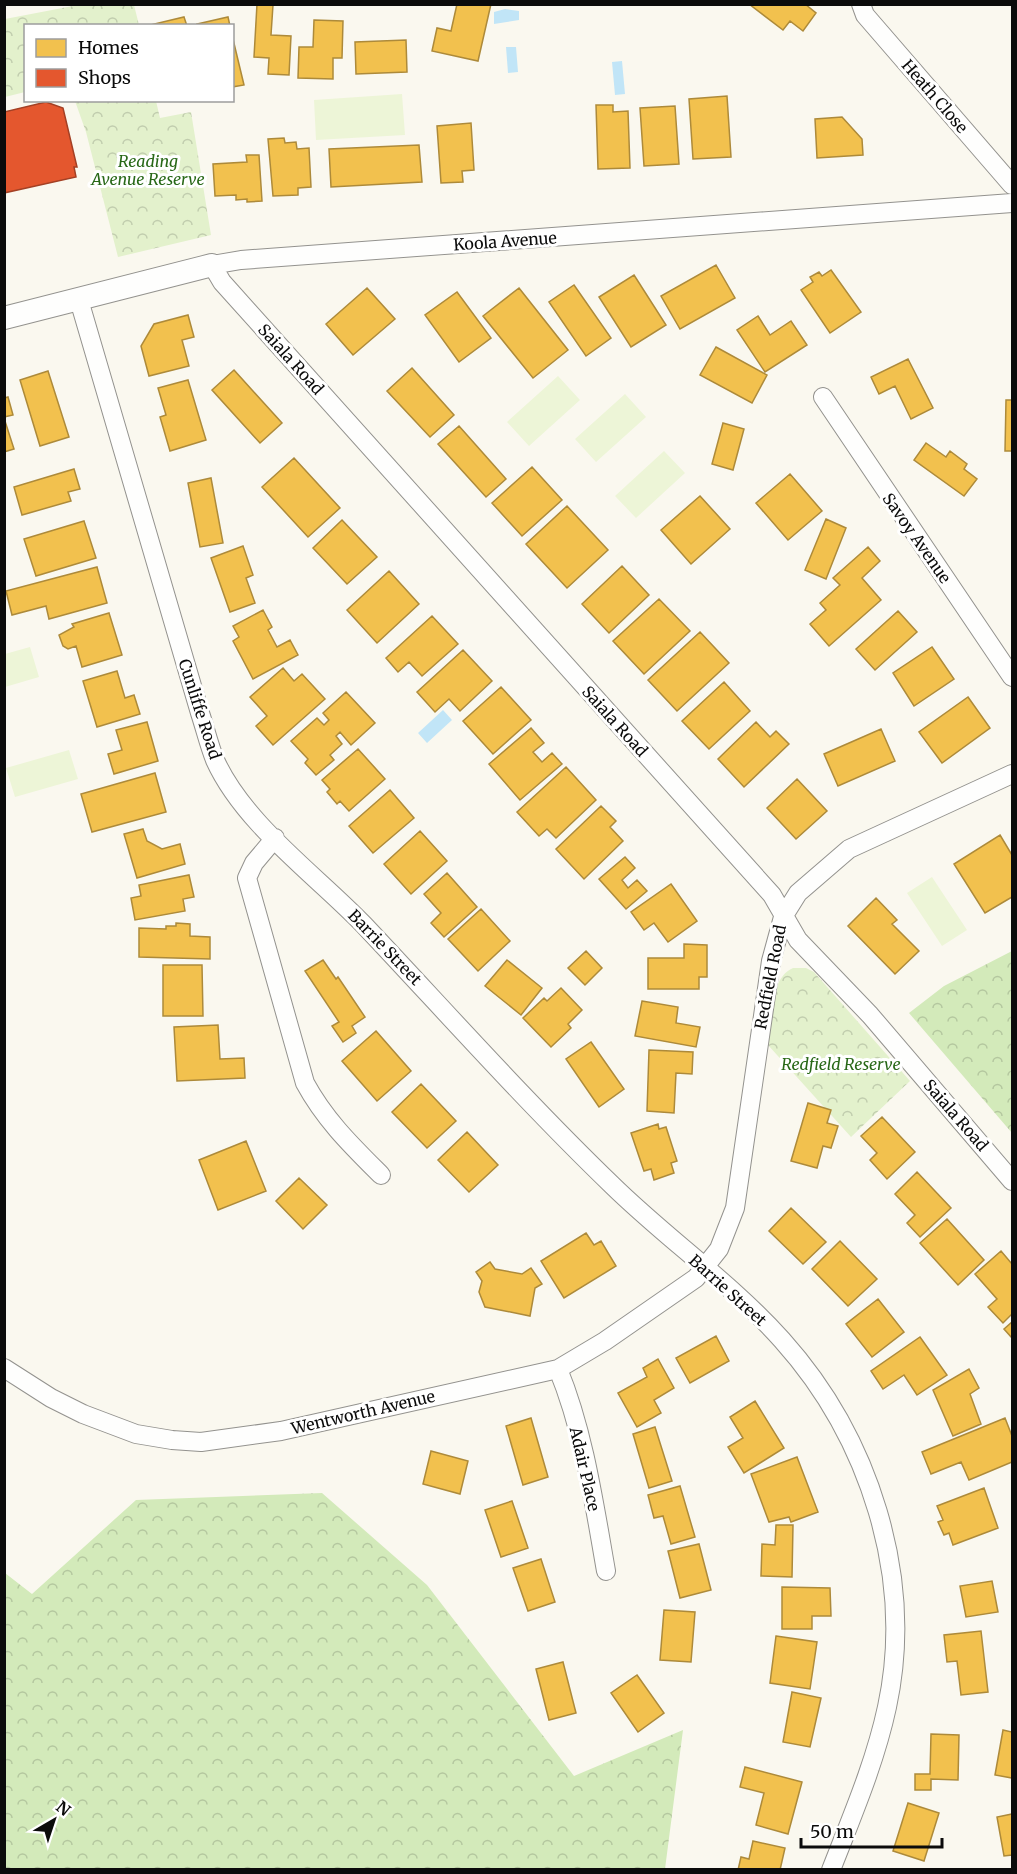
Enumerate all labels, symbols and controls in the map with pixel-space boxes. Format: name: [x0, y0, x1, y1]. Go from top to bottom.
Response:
legend: [24, 24, 234, 102]
text: Homes: [78, 36, 139, 59]
street label: Heath Close: [898, 55, 972, 137]
text: Shops: [78, 66, 131, 89]
park label: Reading Avenue Reserve: [89, 151, 205, 189]
street label: Koola Avenue: [453, 227, 557, 255]
street label: Saiala Road: [254, 319, 328, 399]
street label: Savoy Avenue: [879, 489, 955, 587]
street label: Cunliffe Road: [174, 656, 226, 762]
street label: Saiala Road: [578, 681, 652, 761]
street label: Barrie Street: [344, 905, 427, 989]
street label: Redfield Road: [750, 923, 790, 1031]
park label: Redfield Reserve: [781, 1054, 901, 1074]
street label: Saiala Road: [919, 1075, 993, 1155]
street label: Barrie Street: [685, 1250, 771, 1330]
street label: Wentworth Avenue: [288, 1386, 437, 1439]
street label: Adair Place: [565, 1424, 604, 1513]
north arrow: [24, 1790, 84, 1850]
text: N: [52, 1797, 75, 1820]
scale bar: [801, 1811, 942, 1849]
text: 50 m: [810, 1820, 854, 1843]

